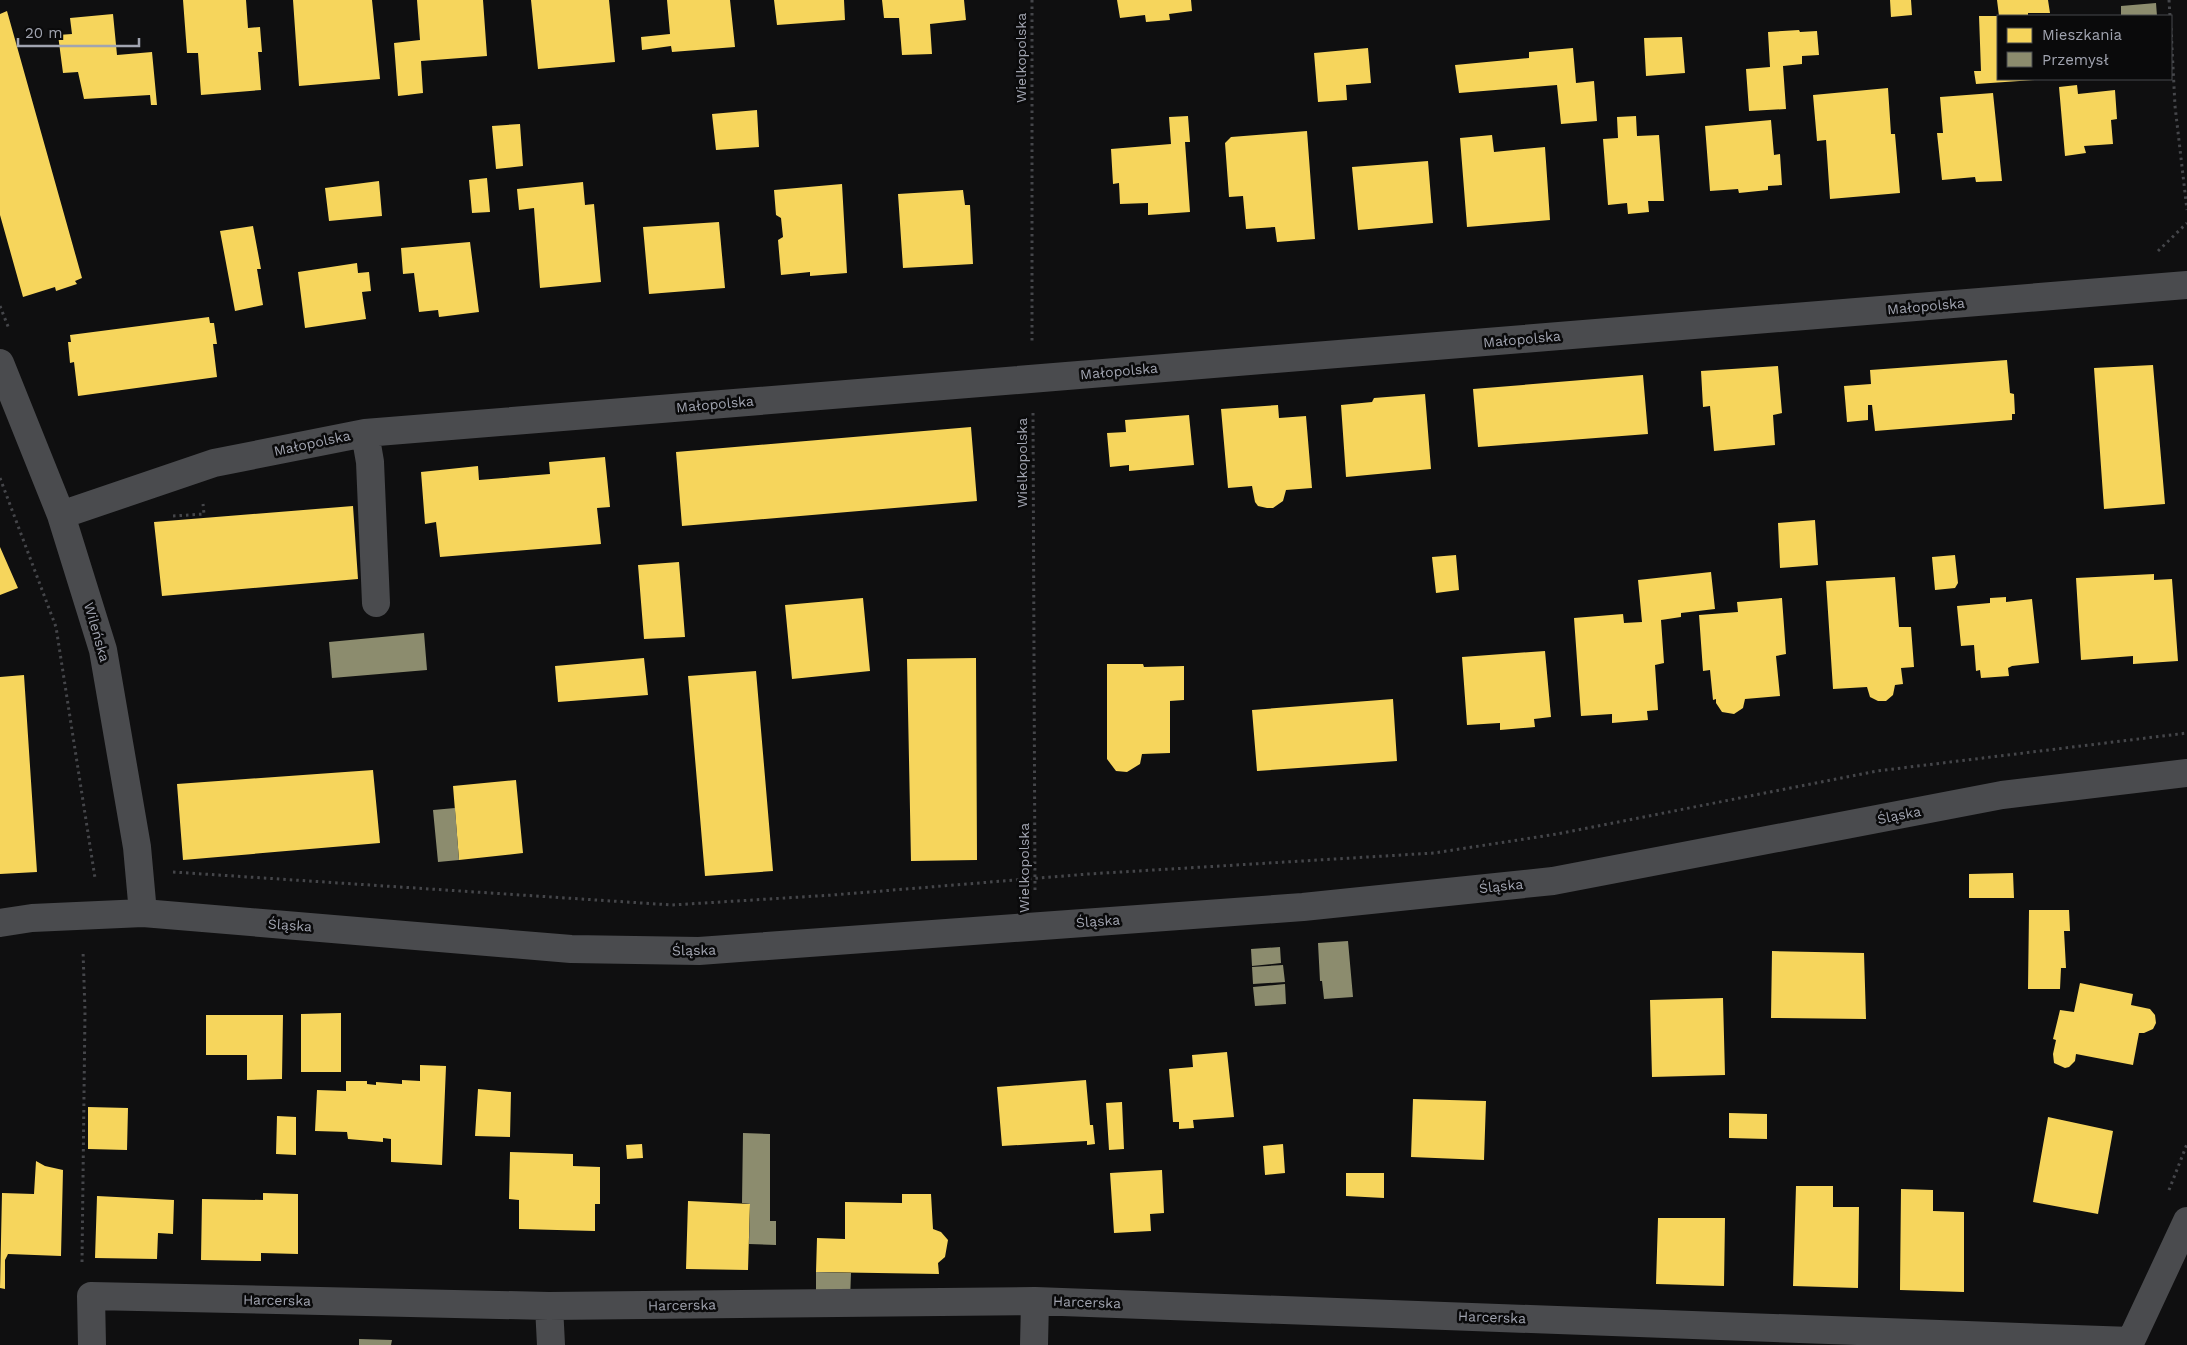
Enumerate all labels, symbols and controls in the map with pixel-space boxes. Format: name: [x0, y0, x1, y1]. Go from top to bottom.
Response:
street label: Wielkopolska: [1013, 13, 1029, 103]
scale bar: [18, 15, 139, 47]
legend: [1997, 15, 2172, 80]
text: 20 m: [25, 24, 63, 42]
text: Mieszkania: [2042, 26, 2122, 44]
text: Przemysł: [2042, 51, 2109, 69]
street label: Małopolska: [1886, 295, 1966, 317]
street label: Małopolska: [1482, 328, 1562, 350]
street label: Małopolska: [1079, 360, 1159, 382]
street label: Małopolska: [675, 393, 755, 415]
street label: Wielkopolska: [1014, 418, 1030, 508]
street label: Małopolska: [272, 427, 352, 459]
street label: Wileńska: [81, 600, 113, 664]
street label: Śląska: [1876, 803, 1922, 827]
street label: Wielkopolska: [1016, 823, 1032, 913]
street label: Śląska: [1478, 876, 1524, 896]
street label: Śląska: [1075, 911, 1121, 931]
street label: Śląska: [267, 915, 313, 935]
street label: Śląska: [672, 942, 716, 958]
street label: Harcerska: [243, 1291, 311, 1309]
street label: Harcerska: [1053, 1293, 1121, 1311]
street label: Harcerska: [648, 1296, 716, 1314]
street label: Harcerska: [1458, 1308, 1526, 1326]

